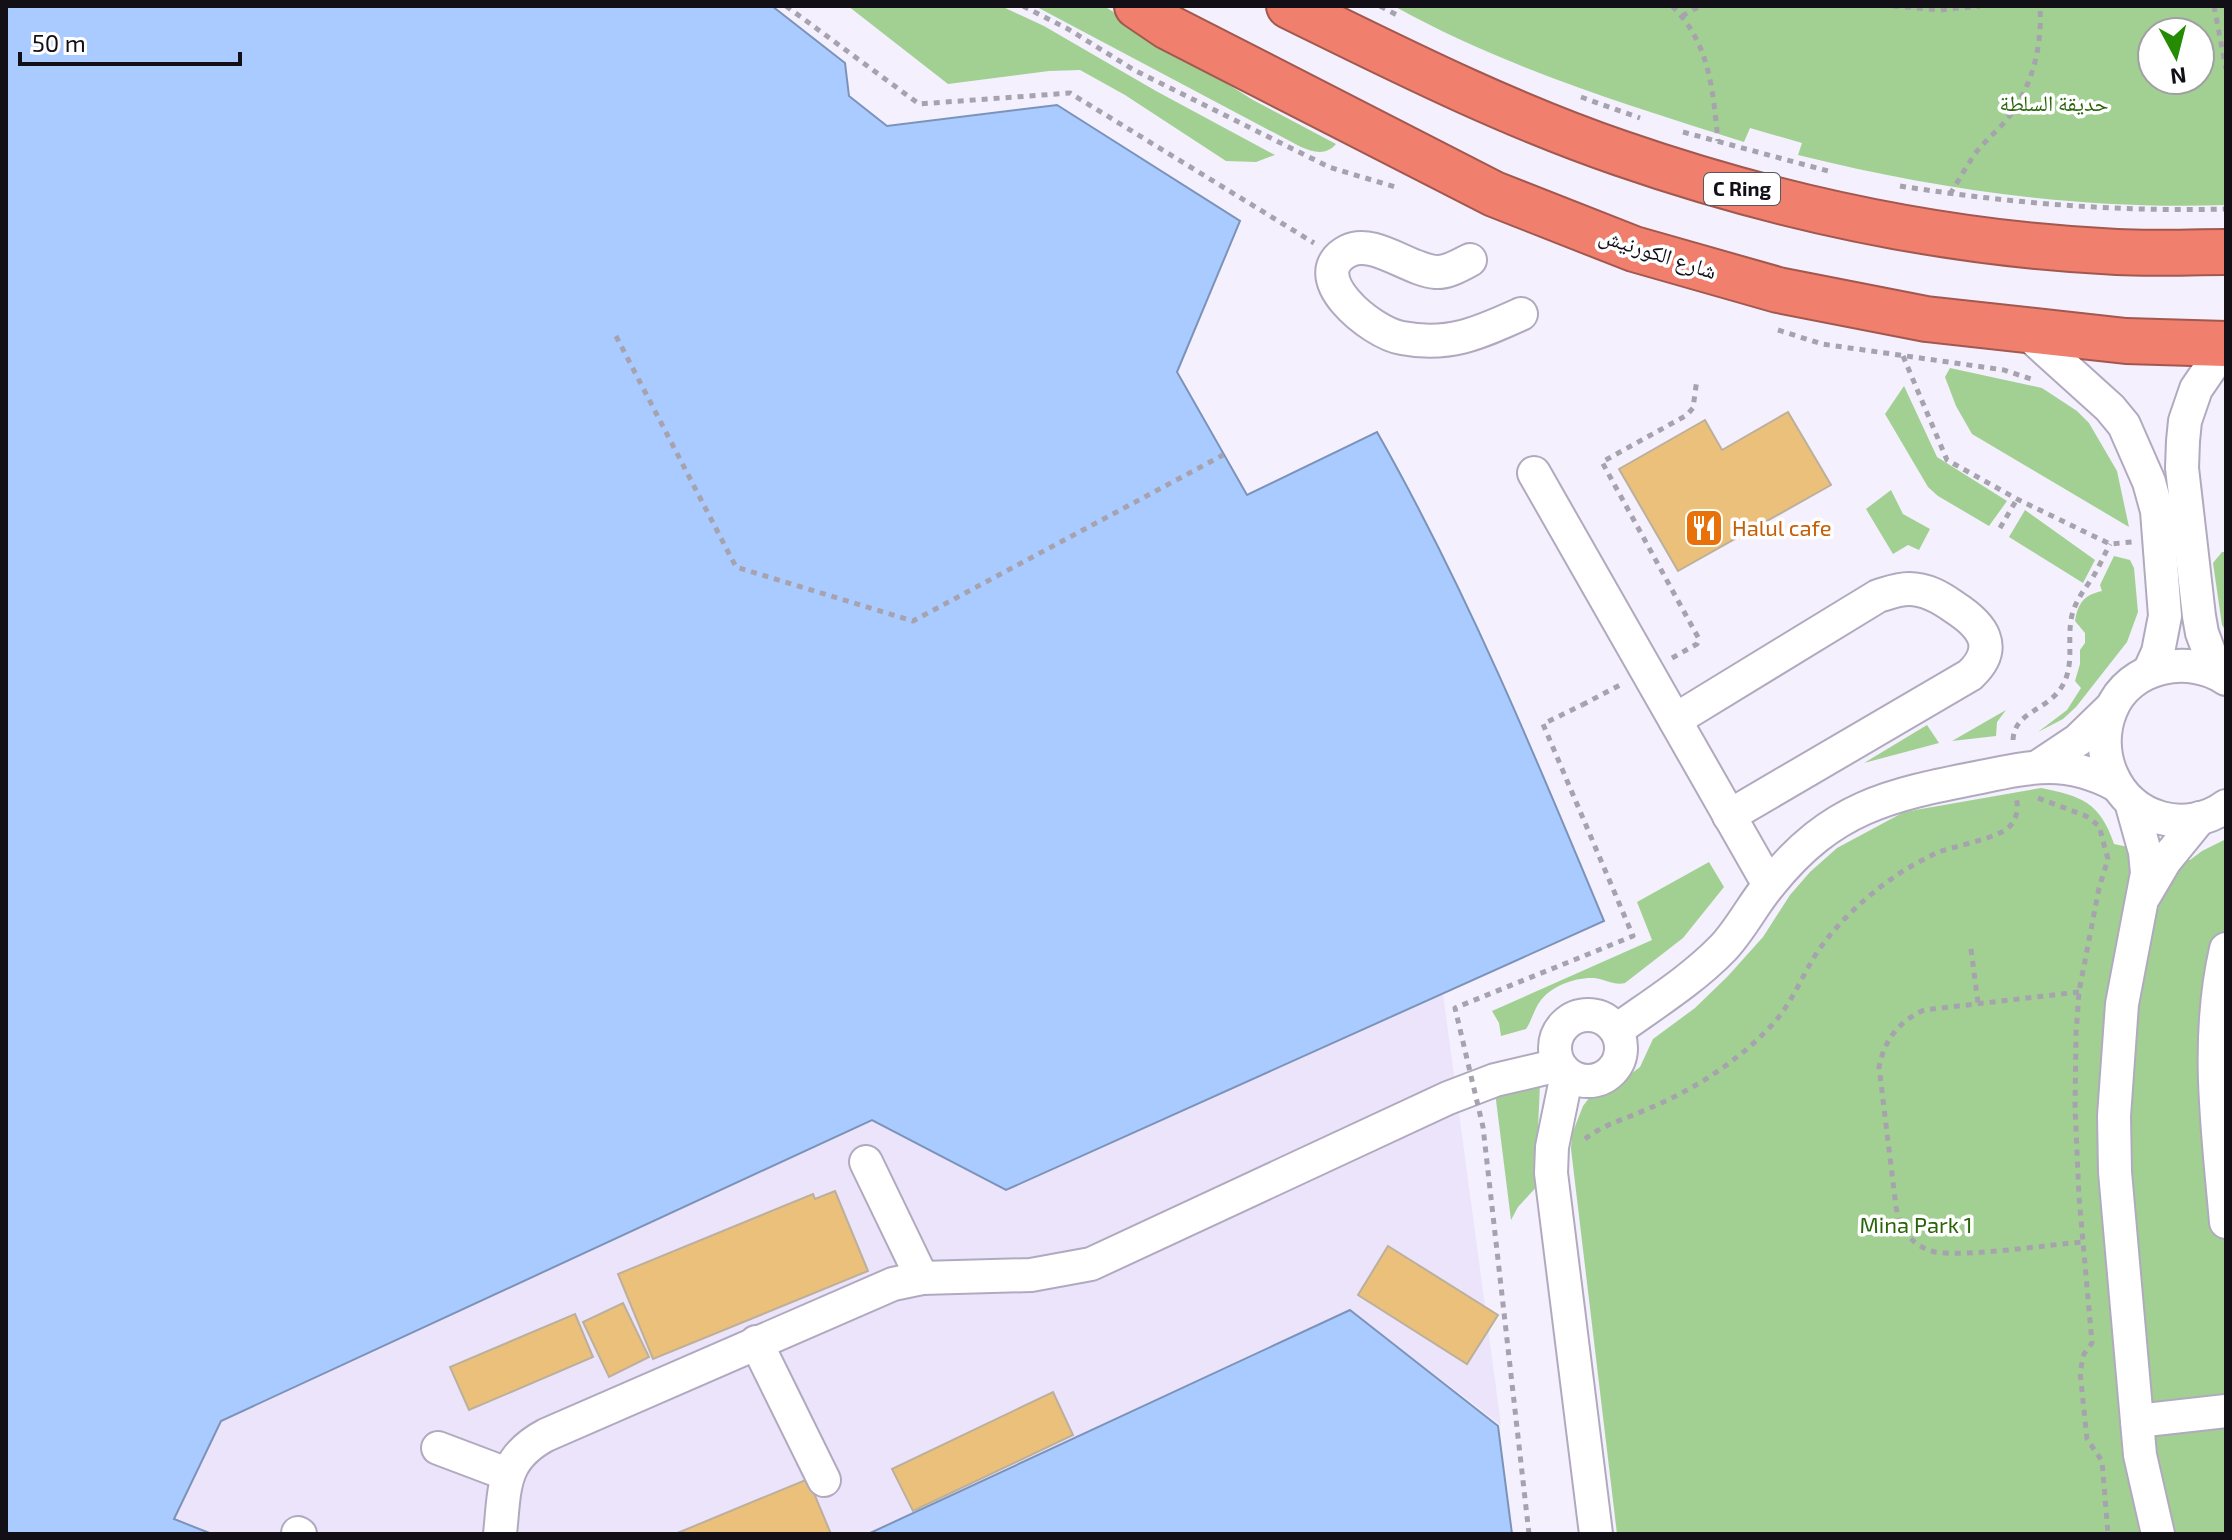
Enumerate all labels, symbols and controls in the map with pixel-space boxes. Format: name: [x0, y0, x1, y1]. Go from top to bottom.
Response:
scale bar: [20, 16, 240, 66]
north arrow: [2136, 16, 2216, 96]
text: 50 m: [32, 28, 86, 57]
text: N: [2169, 63, 2188, 91]
park label: حديقة السلطة: [2000, 89, 2109, 115]
road number: C Ring: [1704, 173, 1780, 205]
street label: شارع الكورنيش: [1596, 221, 1720, 285]
restaurant icon: Halul cafe: [1683, 507, 1725, 549]
place label: Halul cafe: [1732, 514, 1832, 540]
park label: Mina Park 1: [1860, 1211, 1972, 1237]

